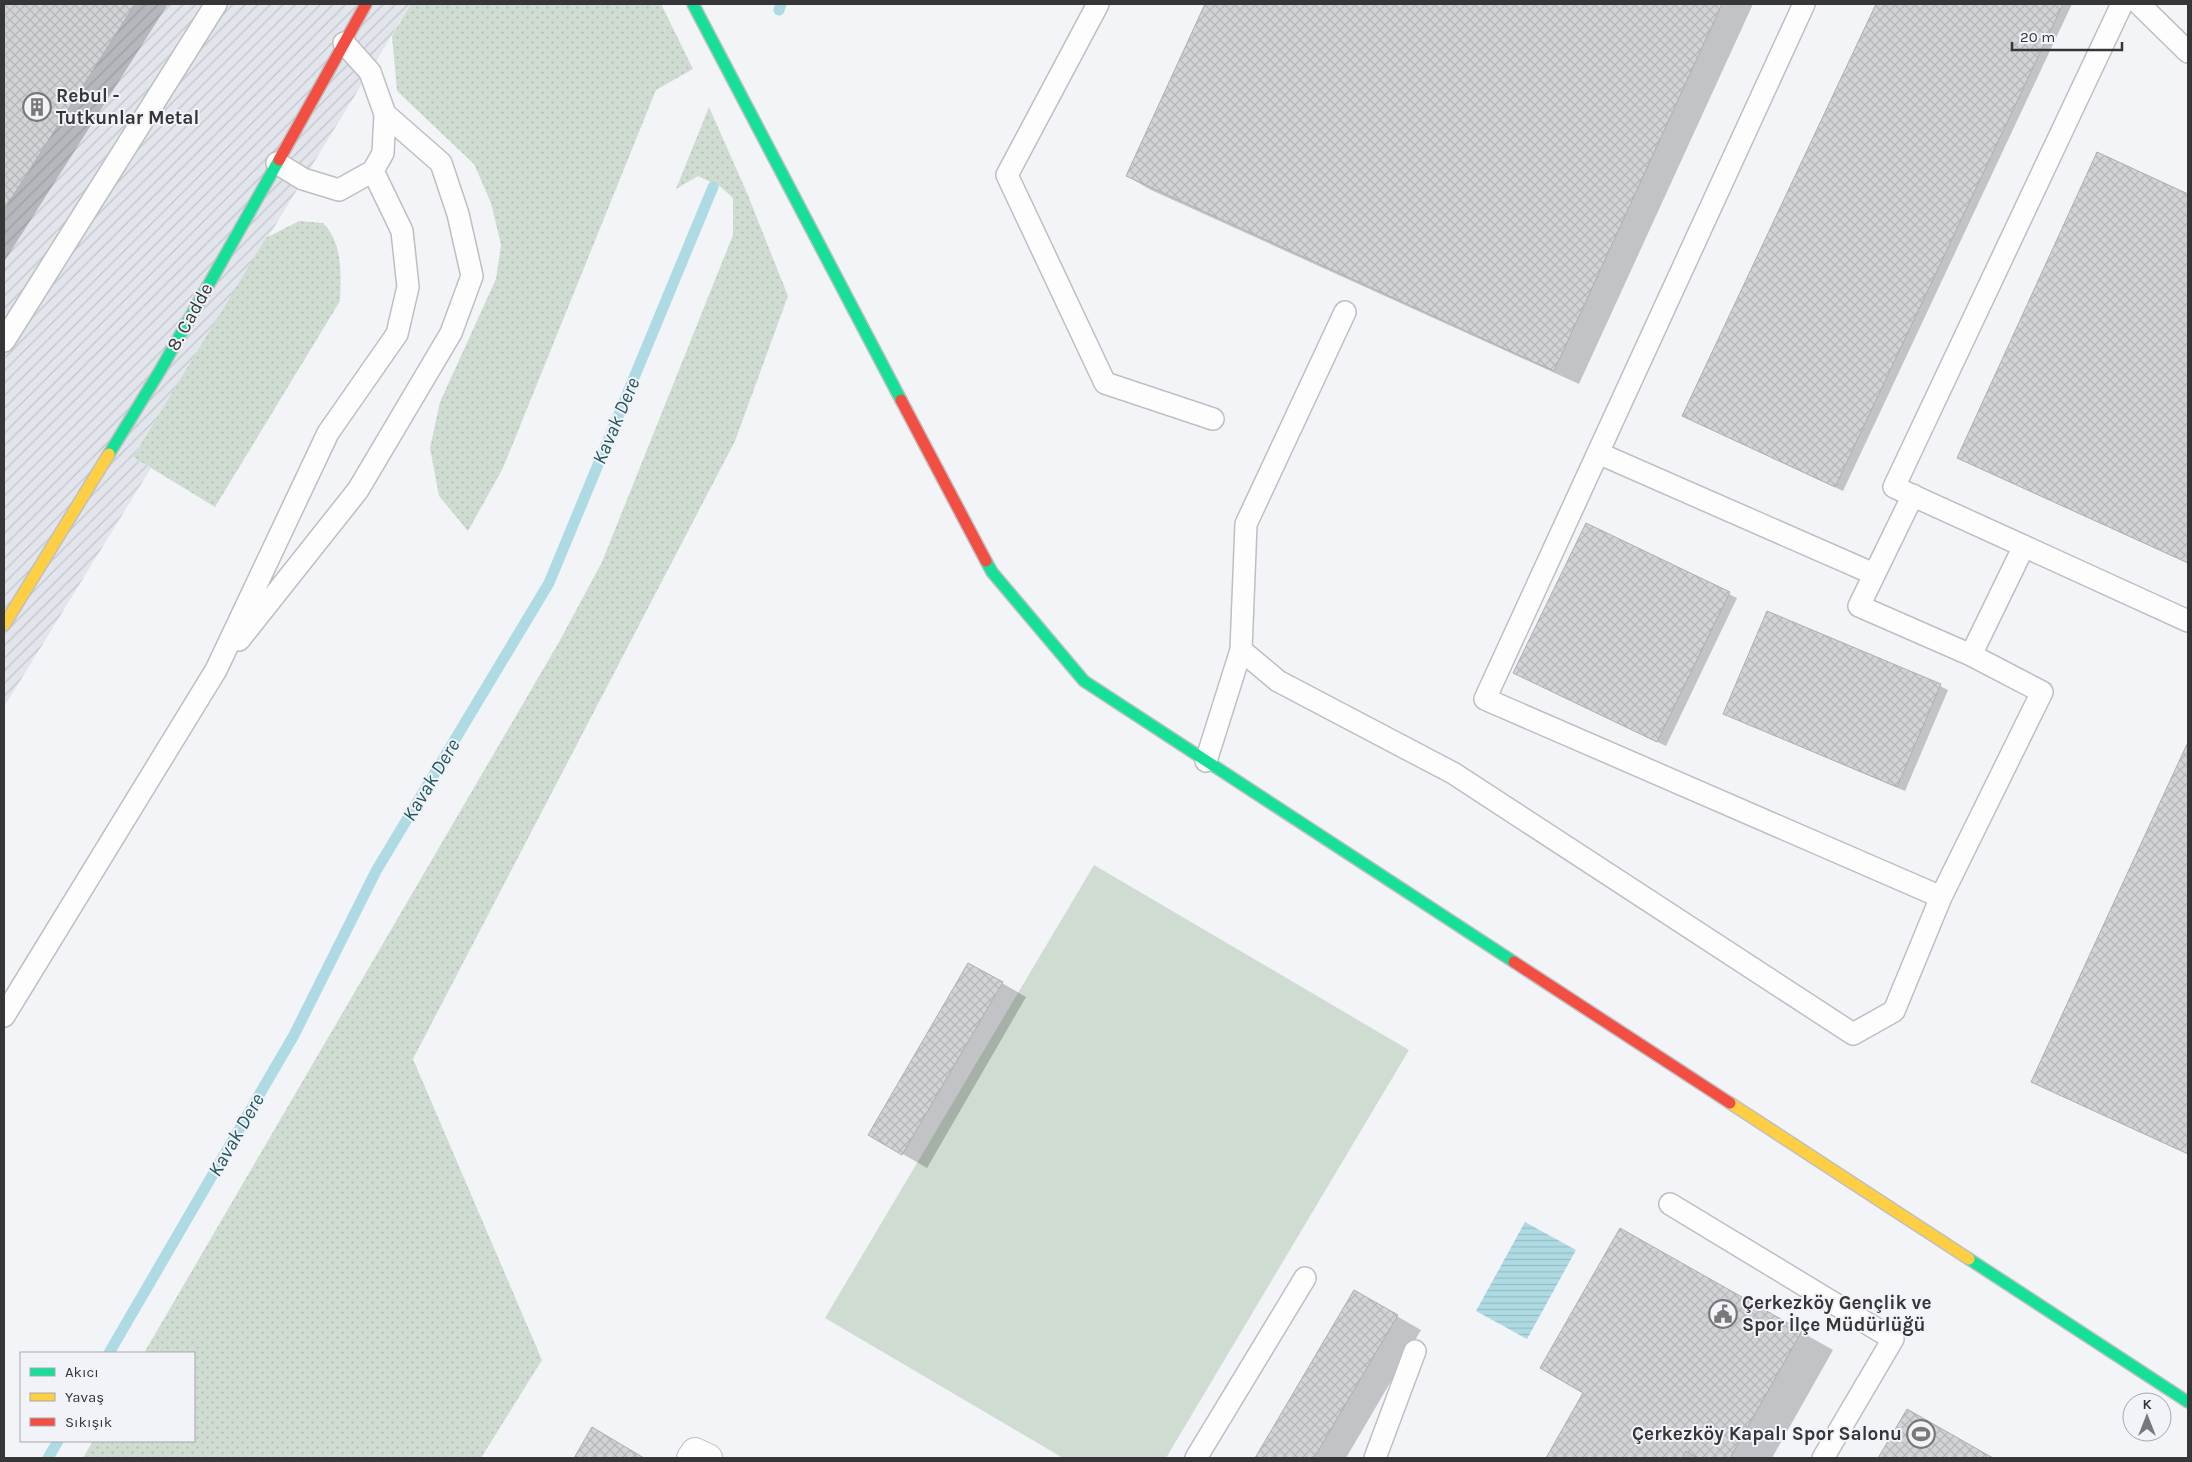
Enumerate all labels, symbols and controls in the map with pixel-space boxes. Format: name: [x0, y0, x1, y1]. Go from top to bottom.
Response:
scale bar: [2012, 20, 2122, 52]
text: 20 m: [2020, 28, 2055, 46]
place label: Rebul - Tutkunlar Metal: [56, 85, 199, 129]
building icon: Rebul - Tutkunlar Metal: [22, 92, 52, 122]
street label: 8. Cadde: [162, 279, 218, 355]
water label: Kavak Dere: [587, 374, 645, 468]
water label: Kavak Dere: [397, 735, 465, 825]
water label: Kavak Dere: [203, 1089, 269, 1181]
place label: Çerkezköy Gençlik ve Spor İlçe Müdürlüğü: [1742, 1292, 1931, 1336]
public building icon: Çerkezköy Gençlik ve Spor İlçe Müdürlüğü: [1708, 1299, 1738, 1329]
legend: [20, 1352, 195, 1442]
text: Akıcı: [65, 1363, 99, 1381]
text: Yavaş: [65, 1388, 104, 1406]
north arrow: [2122, 1392, 2172, 1442]
text: K: [2142, 1396, 2152, 1413]
text: Sıkışık: [65, 1413, 112, 1431]
sports icon: Çerkezköy Kapalı Spor Salonu: [1906, 1419, 1936, 1449]
place label: Çerkezköy Kapalı Spor Salonu: [1632, 1423, 1902, 1445]

